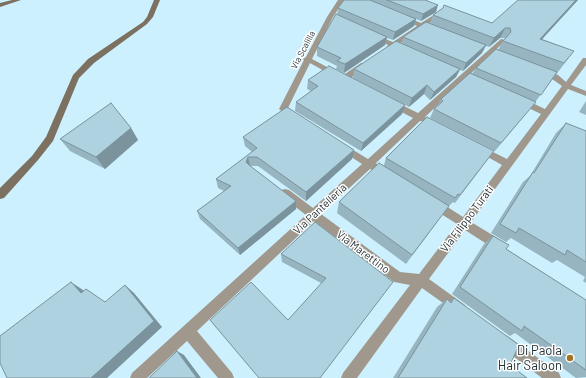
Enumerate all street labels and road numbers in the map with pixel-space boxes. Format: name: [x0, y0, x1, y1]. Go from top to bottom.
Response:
street label: Via Scalilla: [288, 29, 318, 71]
street label: Via Pantelleria: [291, 181, 349, 237]
street label: Via Filippo Turati: [438, 183, 496, 255]
street label: Via Marettino: [334, 228, 392, 276]

